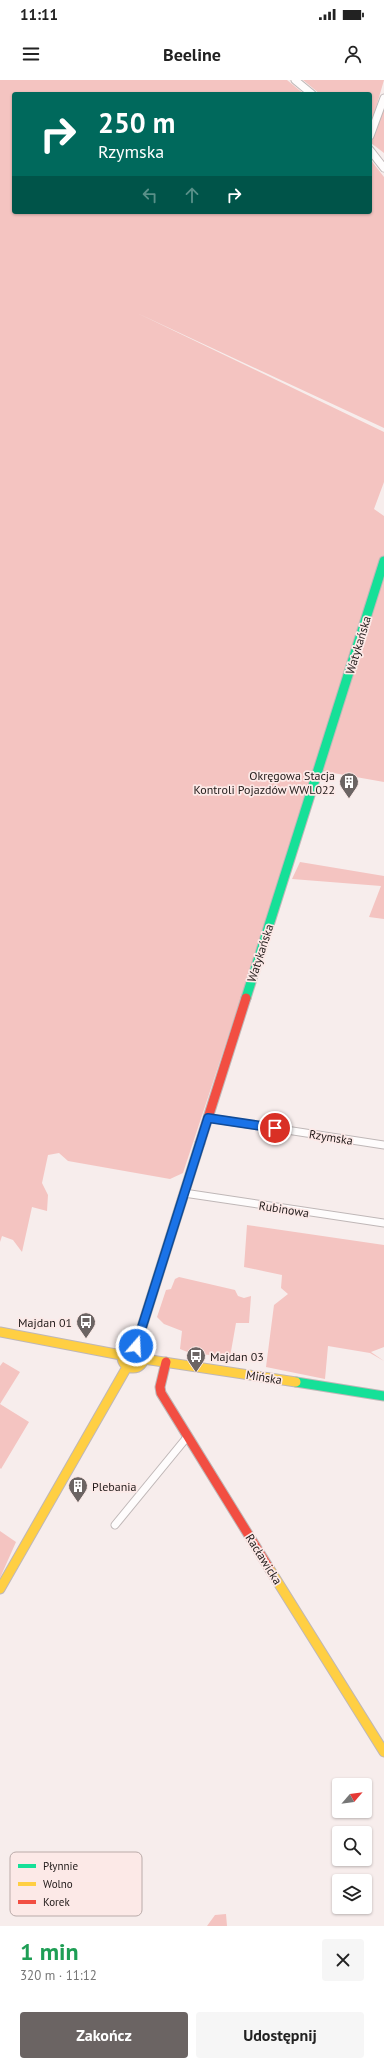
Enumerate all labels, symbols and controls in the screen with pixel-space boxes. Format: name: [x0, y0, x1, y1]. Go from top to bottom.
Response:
text: 11:11: [20, 5, 58, 24]
icon: menu: [20, 43, 42, 65]
text: Beeline: [163, 43, 221, 66]
icon: person: [342, 43, 364, 65]
text: 250 m: [98, 104, 175, 141]
icon: right: [32, 108, 84, 160]
text: Rzymska: [98, 140, 164, 163]
icon: left: [139, 184, 161, 206]
icon: ahead: [181, 184, 203, 206]
icon: right: [223, 184, 245, 206]
street label: Watykańska: [342, 614, 374, 676]
place label: Okręgowa Stacja Kontroli Pojazdów WWL022: [194, 768, 335, 797]
building icon: Okręgowa Stacja Kontroli Pojazdów WWL022: [338, 771, 360, 799]
street label: Watykańska: [244, 922, 276, 984]
pin: [258, 1111, 292, 1145]
icon: arrive: [264, 1117, 286, 1139]
street label: Rzymska: [308, 1126, 354, 1148]
street label: Rubinowa: [258, 1198, 310, 1220]
bus stop icon: Majdan 01: [75, 1311, 97, 1339]
place label: Majdan 01: [18, 1315, 72, 1330]
position arrow: [115, 1325, 157, 1367]
bus stop icon: Majdan 03: [185, 1345, 207, 1373]
place label: Majdan 03: [210, 1349, 264, 1364]
street label: Mińska: [245, 1367, 283, 1387]
building icon: Plebania: [67, 1475, 89, 1503]
place label: Plebania: [92, 1479, 137, 1494]
street label: Racławicka: [243, 1531, 285, 1587]
north arrow: [332, 1778, 372, 1818]
map controls: [332, 1778, 372, 1914]
button: search: [332, 1826, 372, 1866]
legend: [10, 1852, 142, 1916]
text: Płynnie: [43, 1859, 78, 1873]
button: layers: [332, 1874, 372, 1914]
text: Wolno: [43, 1877, 73, 1891]
text: Korek: [43, 1895, 70, 1909]
text: 1 min: [20, 1936, 79, 1967]
button: close: [322, 1939, 364, 1981]
text: 320 m · 11:12: [20, 1967, 97, 1984]
button: Zakończ: [20, 2012, 188, 2058]
button: Udostępnij: [196, 2012, 364, 2058]

